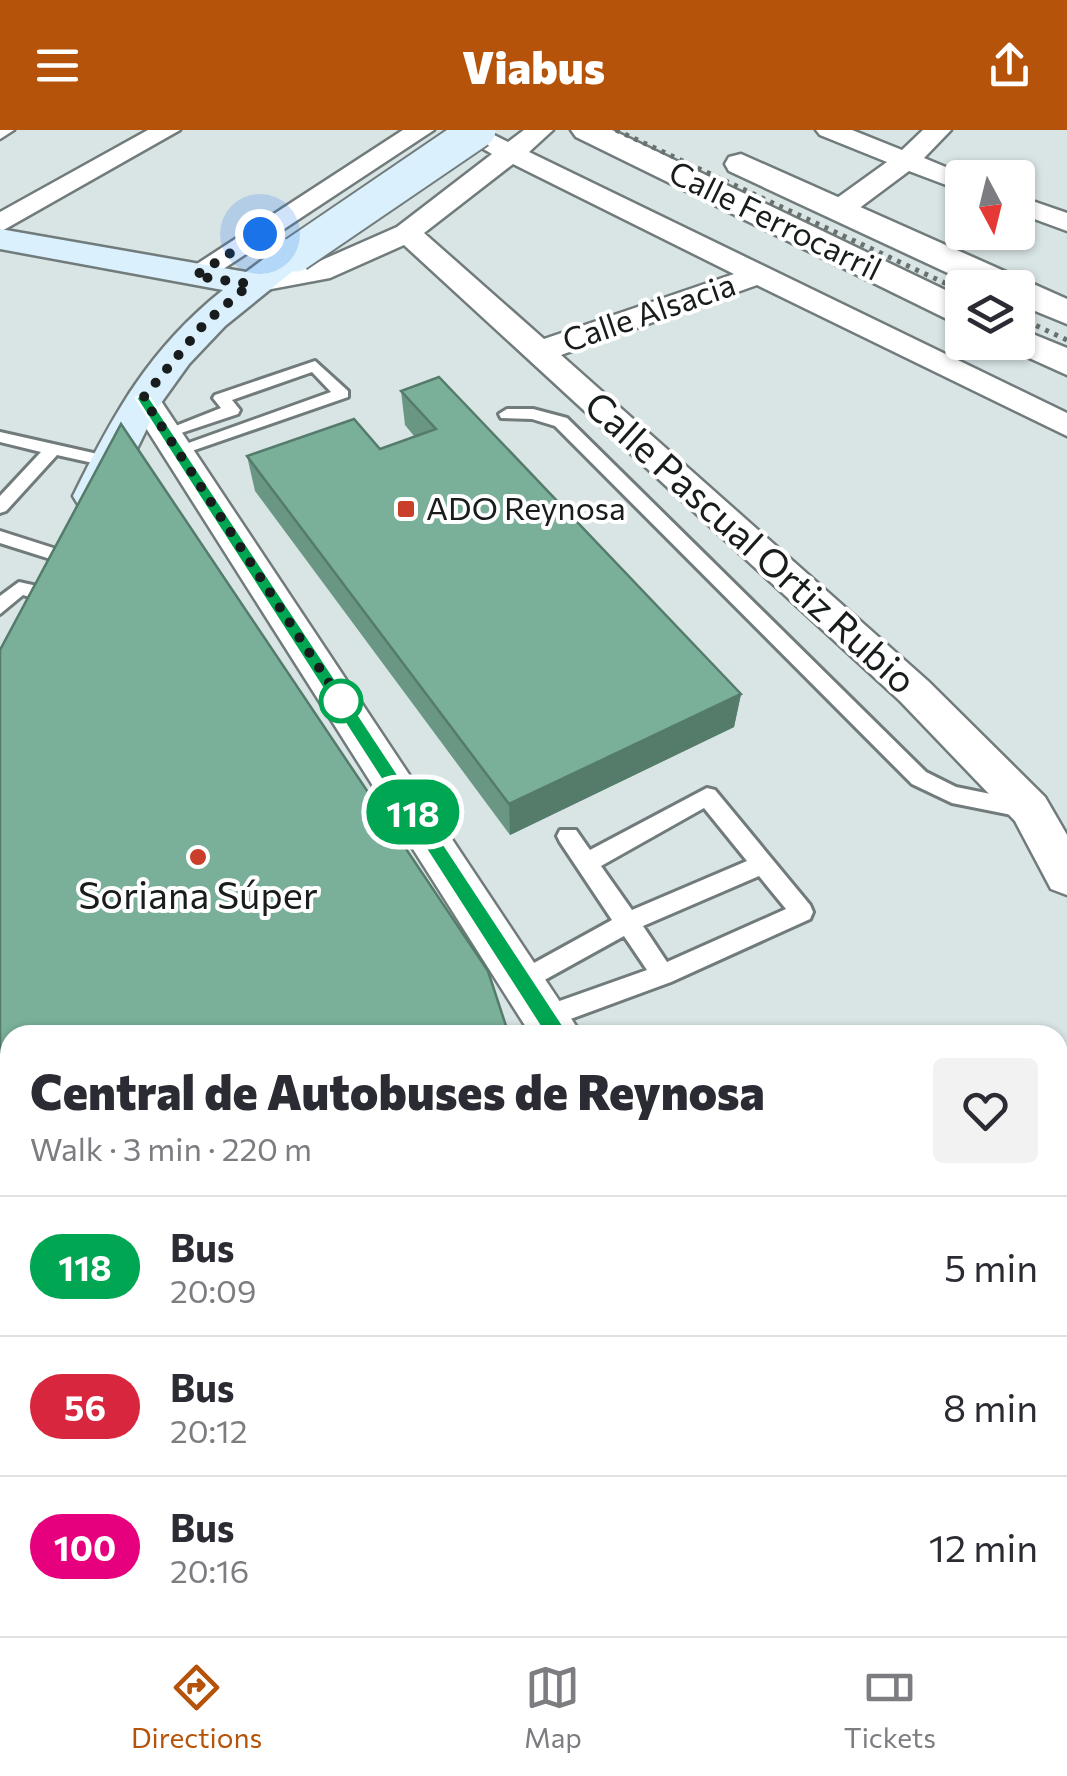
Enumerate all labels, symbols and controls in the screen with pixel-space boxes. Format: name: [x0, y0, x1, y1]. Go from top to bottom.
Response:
icon: menu: [30, 38, 85, 93]
text: Viabus: [462, 38, 605, 93]
icon: share: [982, 38, 1037, 93]
street label: Calle Ferrocarril: [663, 151, 888, 288]
north arrow: [945, 160, 1035, 250]
map controls: [945, 160, 1035, 360]
your location: [235, 209, 285, 259]
street label: Calle Alsacia: [557, 263, 740, 359]
button: layers: [945, 270, 1035, 360]
street label: Calle Pascual Ortiz Rubio: [576, 380, 927, 702]
place label: ADO Reynosa: [426, 487, 626, 527]
marker: ADO Reynosa: [395, 498, 417, 520]
unlabelled marker: [320, 680, 362, 722]
line badge: 118: [356, 780, 470, 844]
text: 118: [386, 791, 440, 834]
marker: Soriana Súper: [187, 846, 209, 868]
place label: Soriana Súper: [78, 870, 318, 917]
button: heart: [933, 1058, 1038, 1163]
text: Central de Autobuses de Reynosa: [30, 1061, 765, 1120]
text: Walk · 3 min · 220 m: [30, 1128, 312, 1168]
text: Bus: [170, 1223, 235, 1270]
text: 5 min: [944, 1243, 1038, 1290]
text: 118: [58, 1245, 112, 1288]
text: 20:09: [170, 1270, 256, 1310]
text: Bus: [170, 1363, 235, 1410]
text: 8 min: [943, 1383, 1038, 1430]
text: 56: [64, 1385, 106, 1428]
text: 20:12: [170, 1410, 248, 1450]
text: Bus: [170, 1503, 235, 1550]
text: 12 min: [929, 1523, 1038, 1570]
text: 100: [54, 1525, 116, 1568]
text: 20:16: [170, 1550, 249, 1590]
tab: Directions: [131, 1660, 262, 1754]
tab: Map: [524, 1660, 582, 1754]
tab: Tickets: [844, 1660, 936, 1754]

